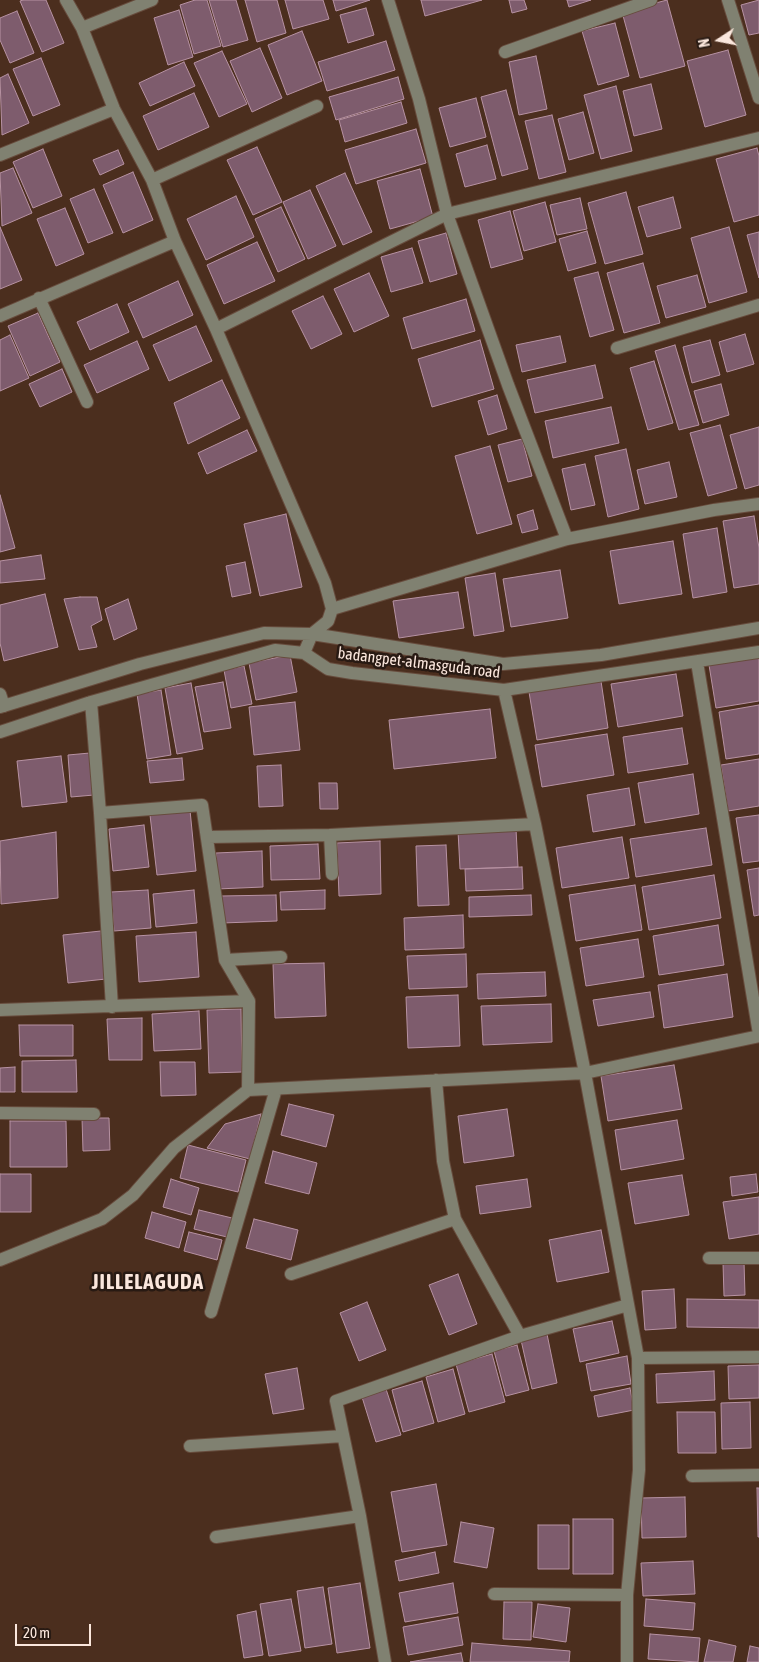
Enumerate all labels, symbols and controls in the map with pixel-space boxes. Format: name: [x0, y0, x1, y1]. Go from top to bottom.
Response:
north arrow: [694, 15, 744, 65]
text: N: [696, 37, 713, 48]
street label: badangpet-almasguda road: [337, 644, 501, 682]
district label: JILLELAGUDA: [90, 1269, 206, 1295]
scale bar: [18, 1614, 94, 1646]
text: 20 m: [23, 1624, 50, 1641]

